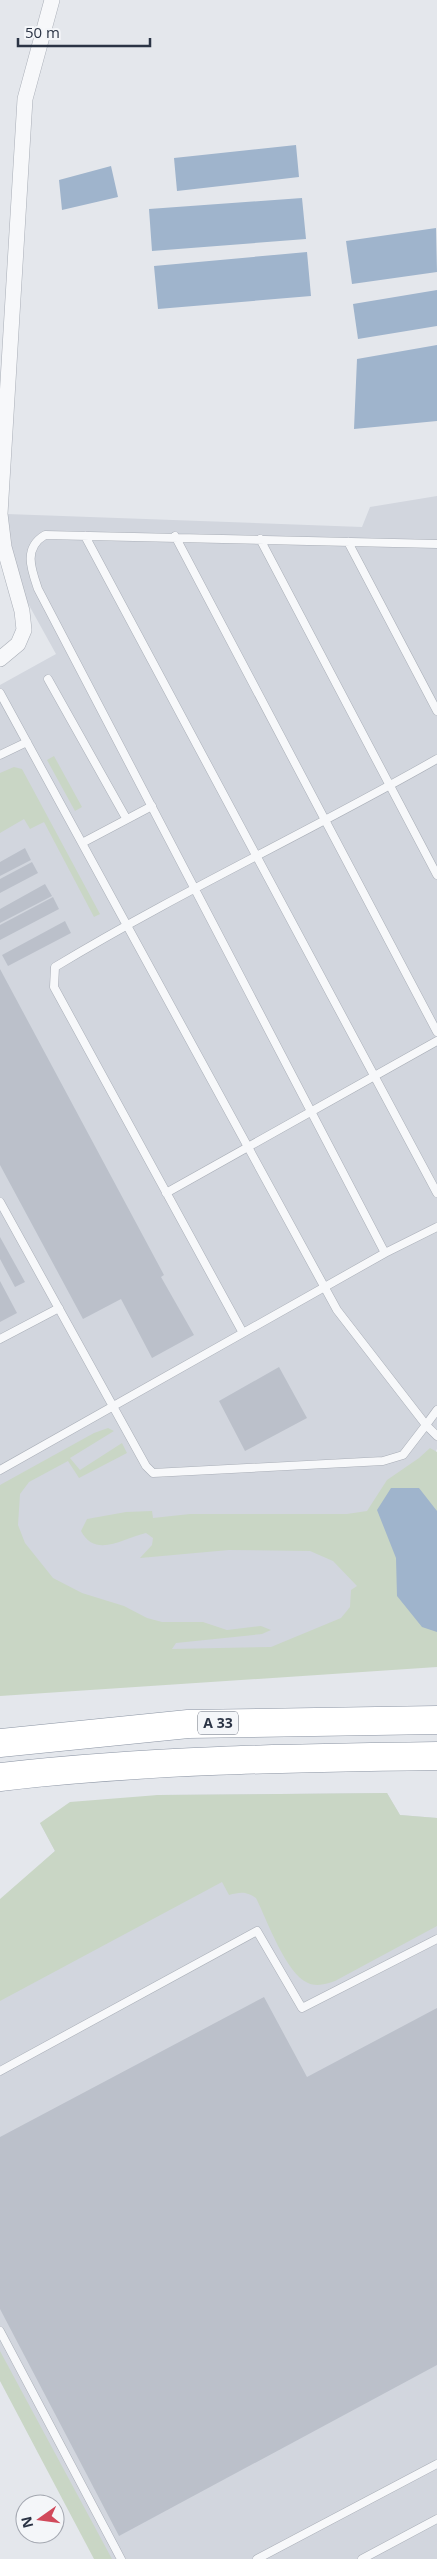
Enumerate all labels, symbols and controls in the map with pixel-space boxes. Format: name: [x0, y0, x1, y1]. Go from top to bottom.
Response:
scale bar: [18, 15, 150, 47]
text: 50 m: [25, 22, 60, 42]
road number: A 33: [198, 1712, 238, 1735]
north arrow: [15, 2494, 65, 2544]
text: N: [16, 2514, 37, 2530]

